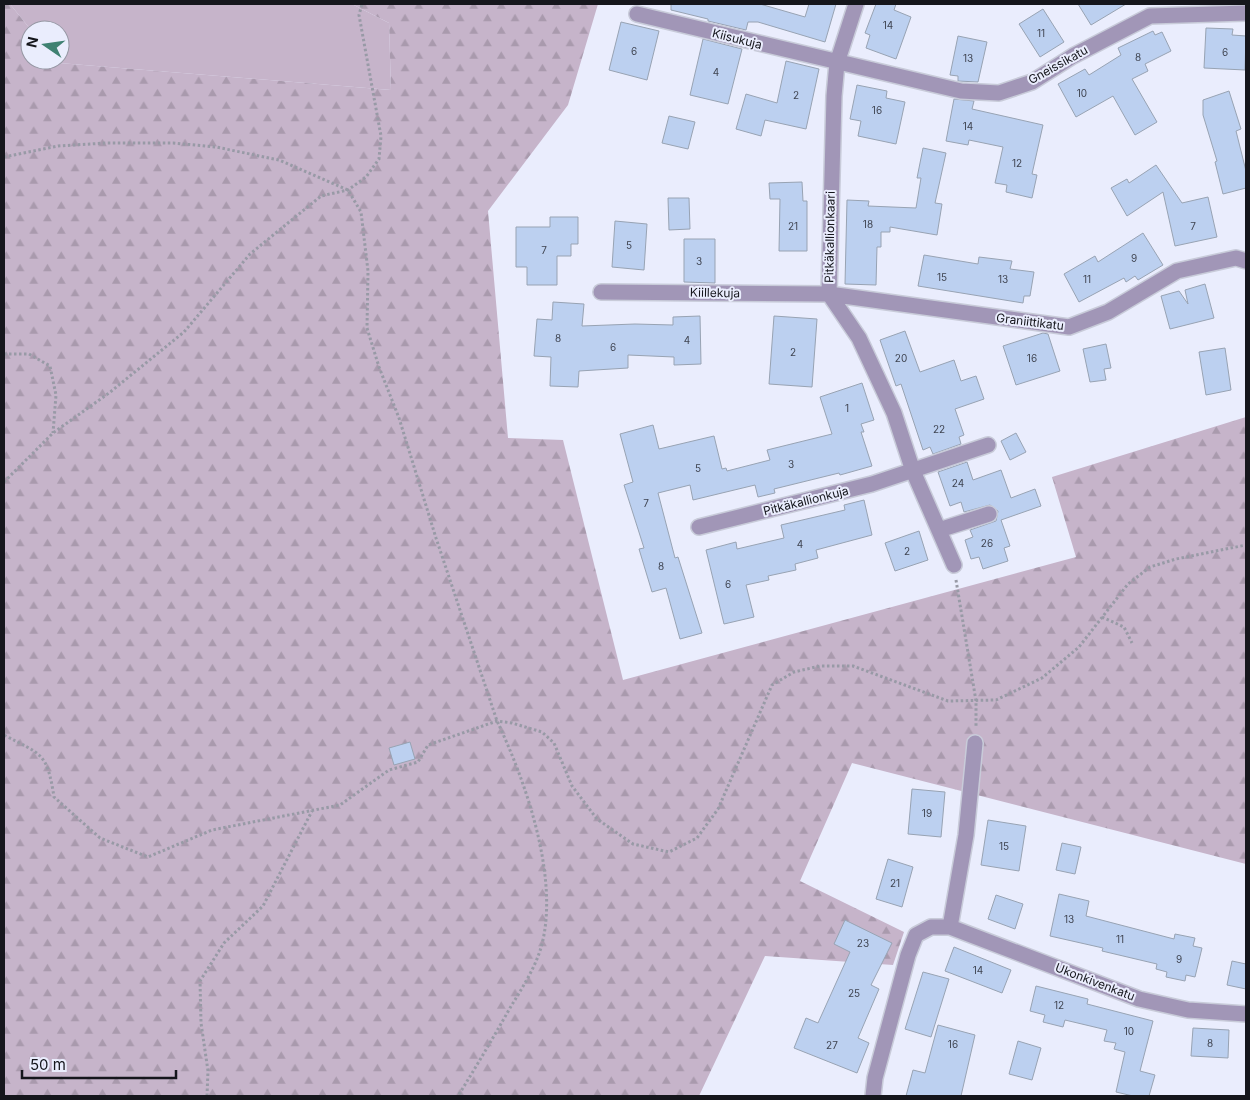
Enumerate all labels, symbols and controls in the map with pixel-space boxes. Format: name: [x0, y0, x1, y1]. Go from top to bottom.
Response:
house number: 14: [883, 19, 893, 31]
north arrow: [20, 20, 70, 70]
street label: Kiisukuja: [711, 25, 764, 52]
house number: 11: [1037, 27, 1045, 39]
text: N: [22, 35, 41, 49]
street label: Gneissikatu: [1025, 42, 1090, 87]
house number: 6: [631, 45, 637, 57]
house number: 6: [1222, 46, 1228, 58]
house number: 8: [1135, 51, 1141, 63]
house number: 13: [963, 52, 973, 64]
house number: 4: [713, 66, 719, 78]
house number: 10: [1077, 87, 1087, 99]
house number: 2: [793, 89, 799, 101]
house number: 16: [872, 104, 882, 116]
house number: 14: [963, 120, 973, 132]
house number: 12: [1012, 157, 1022, 169]
street label: Pitkäkallionkaari: [821, 191, 838, 283]
house number: 18: [863, 218, 873, 230]
house number: 21: [788, 220, 798, 232]
house number: 7: [1190, 220, 1196, 232]
house number: 5: [626, 239, 632, 251]
house number: 7: [541, 244, 547, 256]
house number: 9: [1131, 252, 1137, 264]
house number: 3: [696, 255, 702, 267]
house number: 15: [937, 271, 947, 283]
house number: 13: [998, 273, 1008, 285]
house number: 11: [1083, 273, 1091, 285]
street label: Kiillekuja: [690, 285, 740, 300]
street label: Graniittikatu: [995, 310, 1065, 333]
house number: 8: [555, 332, 561, 344]
house number: 4: [684, 334, 690, 346]
house number: 6: [610, 341, 616, 353]
house number: 2: [790, 346, 796, 358]
house number: 20: [895, 352, 907, 364]
house number: 16: [1027, 352, 1037, 364]
house number: 1: [845, 402, 849, 414]
house number: 22: [933, 423, 945, 435]
house number: 3: [788, 458, 794, 470]
house number: 5: [695, 462, 701, 474]
house number: 24: [952, 477, 964, 489]
street label: Pitkäkallionkuja: [762, 483, 850, 518]
house number: 7: [643, 497, 649, 509]
house number: 26: [981, 537, 993, 549]
house number: 4: [797, 538, 803, 550]
house number: 2: [904, 545, 910, 557]
house number: 8: [658, 560, 664, 572]
house number: 6: [725, 578, 731, 590]
house number: 19: [922, 807, 932, 819]
house number: 15: [999, 840, 1009, 852]
house number: 21: [890, 877, 900, 889]
house number: 13: [1064, 913, 1074, 925]
house number: 11: [1116, 933, 1124, 945]
house number: 23: [857, 937, 869, 949]
house number: 9: [1176, 953, 1182, 965]
street label: Ukonkivenkatu: [1053, 959, 1137, 1004]
house number: 14: [973, 964, 983, 976]
house number: 25: [848, 987, 860, 999]
house number: 12: [1054, 999, 1064, 1011]
house number: 10: [1124, 1025, 1134, 1037]
house number: 8: [1207, 1037, 1213, 1049]
house number: 16: [948, 1038, 958, 1050]
house number: 27: [826, 1039, 838, 1051]
scale bar: [22, 1048, 176, 1080]
text: 50 m: [30, 1055, 66, 1074]

